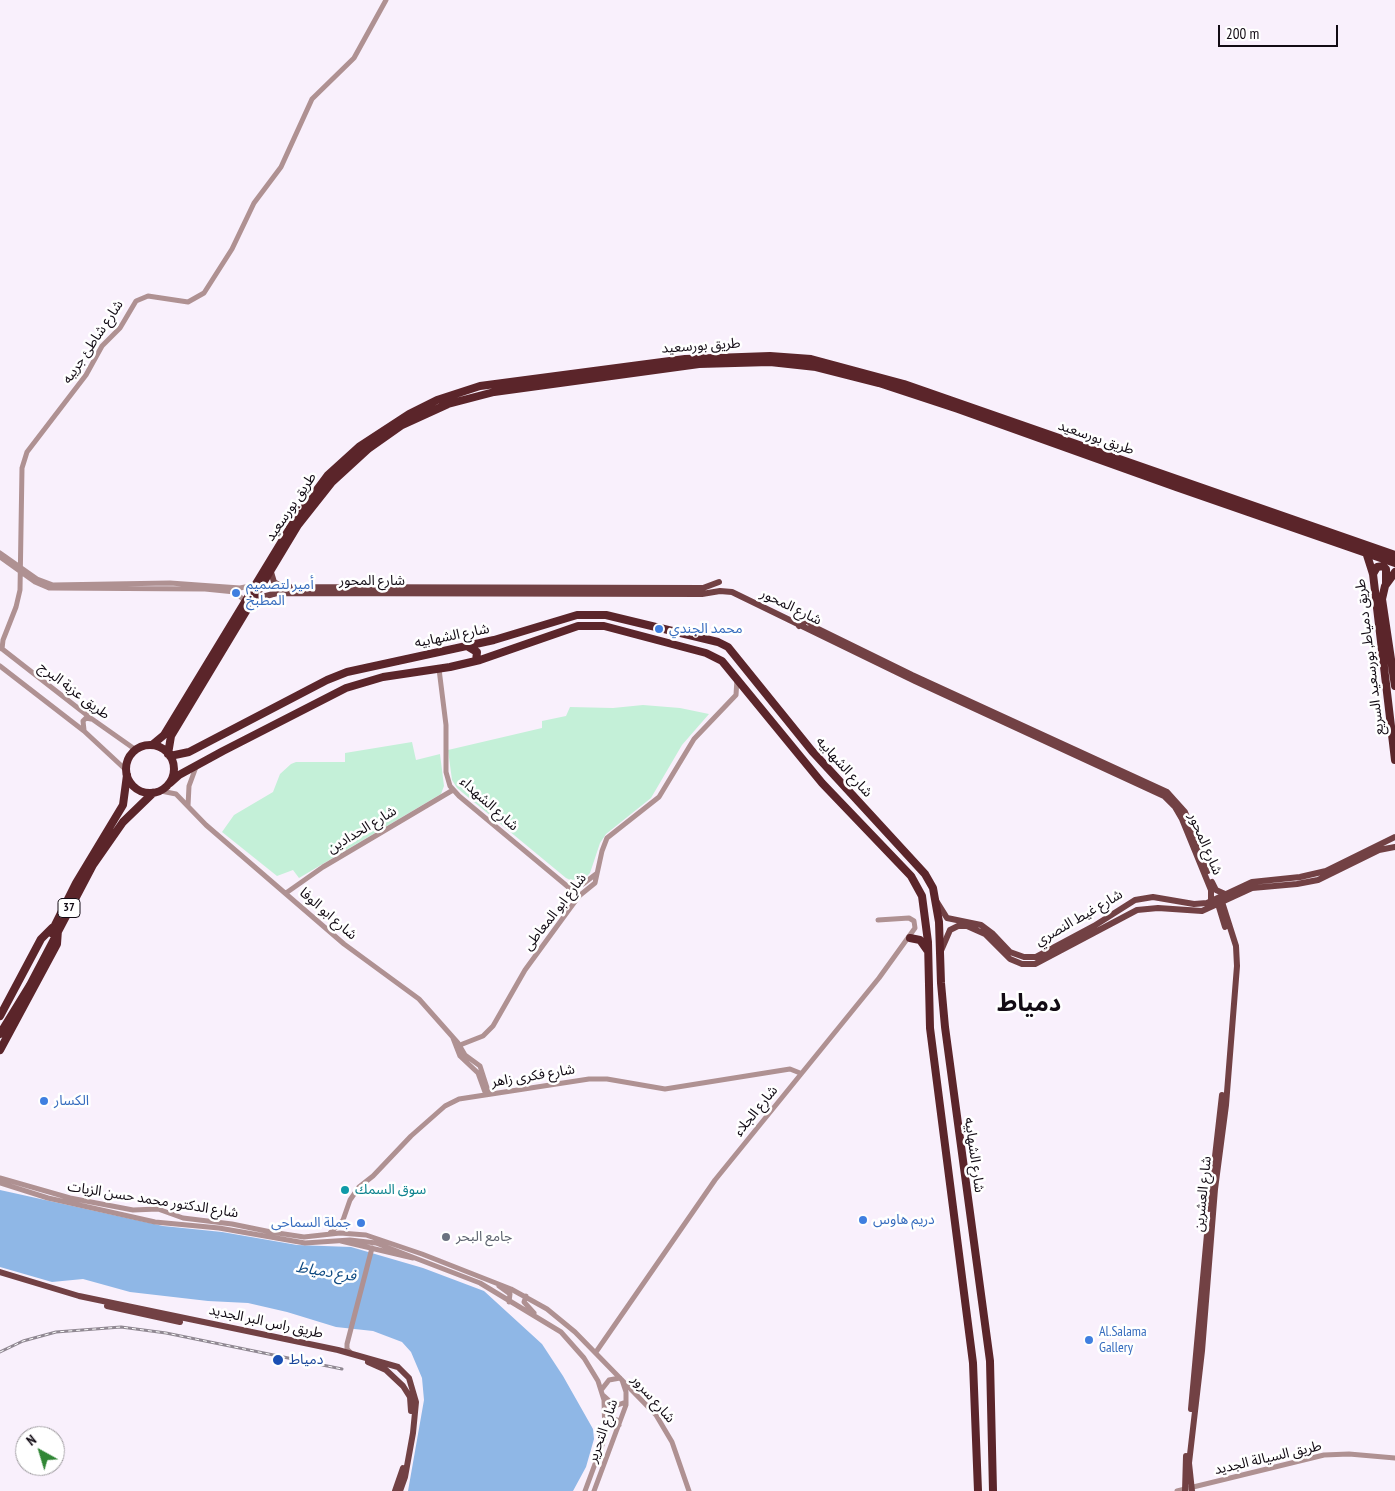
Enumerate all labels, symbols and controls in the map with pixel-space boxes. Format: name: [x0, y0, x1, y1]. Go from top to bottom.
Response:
scale bar: [1220, 15, 1340, 47]
text: 200 m: [1226, 24, 1259, 43]
street label: شارع شاطئ جريبه: [59, 297, 127, 387]
street label: طريق بورسعيد: [661, 335, 741, 357]
street label: طريق بورسعيد: [1056, 417, 1136, 459]
street label: طريق بورسعيد: [262, 470, 320, 544]
street label: شارع المحور: [339, 573, 405, 589]
place label: أمير لتصميم المطبخ: [246, 577, 314, 610]
street label: طريق دمياط, بورسعيد السريع: [1352, 578, 1388, 736]
street label: شارع المحور: [758, 585, 824, 629]
marker: أمير لتصميم المطبخ: [230, 587, 242, 599]
street label: شارع الشهابيه: [413, 620, 491, 652]
place label: محمد الجندي: [669, 621, 743, 637]
marker: محمد الجندي: [653, 623, 665, 635]
street label: طريق عزبة البرج: [35, 659, 113, 723]
street label: شارع الشهابيه: [812, 733, 876, 801]
street label: شارع الشهداء: [456, 773, 522, 835]
street label: شارع الحدادين: [324, 803, 400, 857]
street label: شارع المحور: [1184, 810, 1226, 878]
street label: شارع ابو المعاطى: [520, 870, 590, 954]
street label: شارع ابو الوفا: [296, 884, 360, 944]
street label: شارع غيط النصري: [1032, 886, 1126, 950]
road number: 37: [58, 898, 80, 918]
district label: دمياط: [997, 990, 1061, 1018]
street label: شارع فكرى زاهر: [490, 1061, 576, 1091]
street label: شارع الجلاء: [731, 1082, 781, 1140]
place label: الكسار: [54, 1093, 89, 1109]
marker: الكسار: [38, 1095, 50, 1107]
street label: شارع الشهابيه: [960, 1116, 988, 1194]
street label: شارع العشرين: [1191, 1155, 1215, 1233]
street label: شارع الدكتور محمد حسن الزيات: [66, 1178, 240, 1222]
place label: سوق السمك: [355, 1182, 426, 1198]
marker: سوق السمك: [339, 1184, 351, 1196]
place label: دريم هاوس: [873, 1212, 935, 1228]
marker: دريم هاوس: [857, 1214, 869, 1226]
place label: جملة السماحى: [271, 1215, 351, 1231]
marker: جملة السماحى: [355, 1217, 367, 1229]
place label: جامع البحر: [456, 1229, 512, 1245]
marker: جامع البحر: [440, 1231, 452, 1243]
water label: فرع دمياط: [295, 1258, 357, 1286]
street label: طريق راس البر الجديد: [207, 1302, 325, 1342]
place label: Al.Salama Gallery: [1099, 1324, 1147, 1356]
marker: Al.Salama Gallery: [1083, 1334, 1095, 1346]
place label: دمياط: [289, 1352, 323, 1368]
marker: دمياط: [271, 1353, 285, 1367]
street label: شارع سرور: [628, 1372, 678, 1426]
street label: شارع التحرير: [584, 1397, 622, 1465]
north arrow: [15, 1426, 65, 1476]
text: N: [23, 1431, 40, 1449]
street label: طريق السيالة الجديد: [1213, 1437, 1323, 1479]

